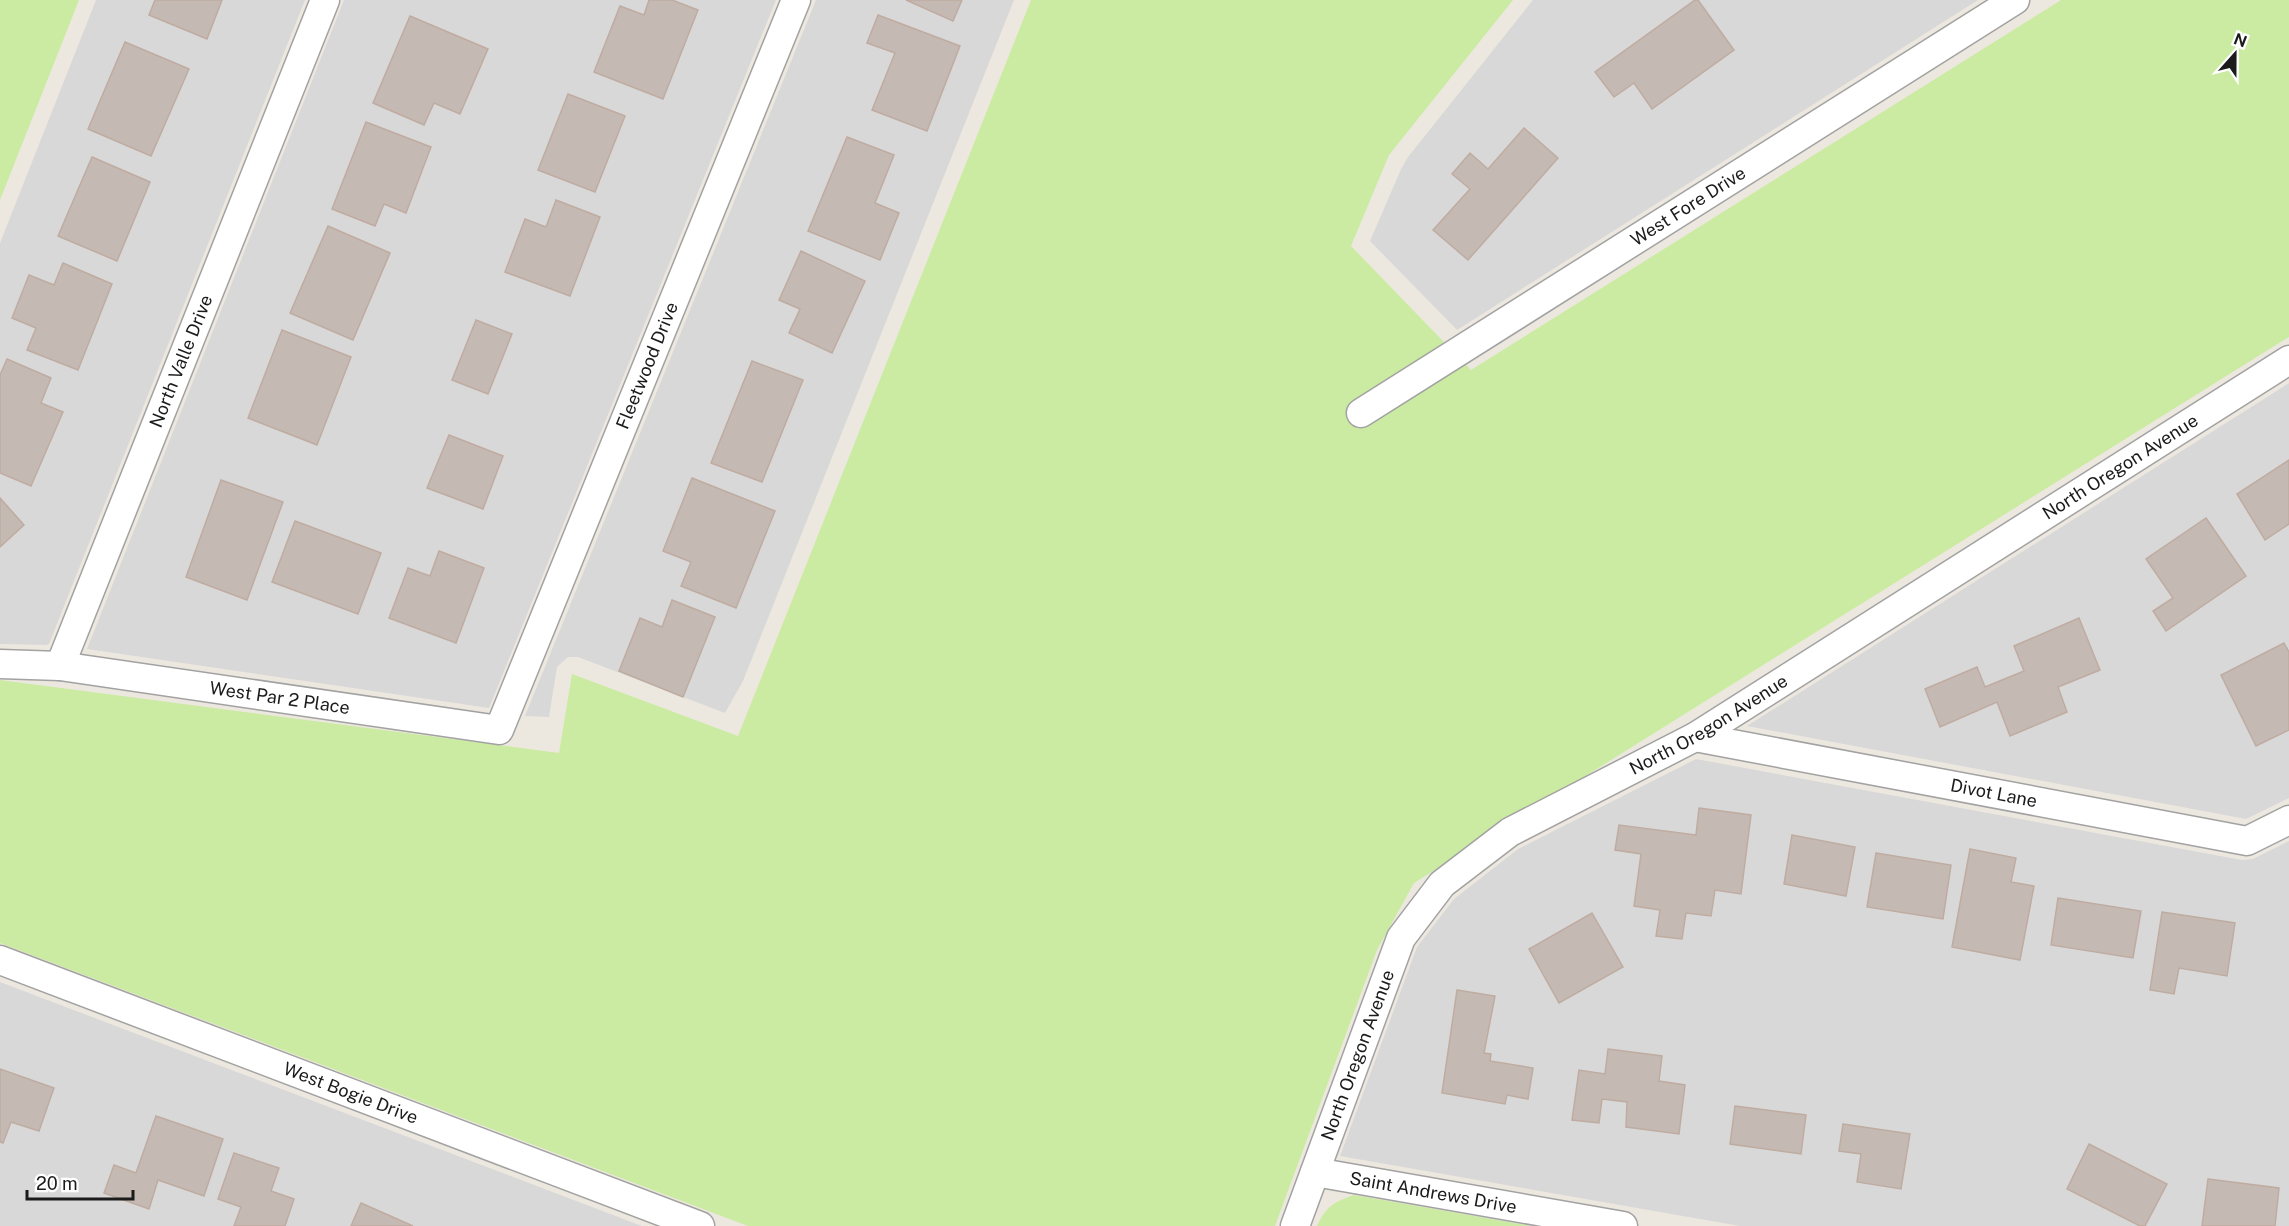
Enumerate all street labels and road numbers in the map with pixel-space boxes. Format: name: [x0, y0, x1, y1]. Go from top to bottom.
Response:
street label: West Fore Drive: [1627, 162, 1749, 250]
street label: North Valle Drive: [145, 292, 217, 430]
street label: Fleetwood Drive: [612, 299, 682, 432]
street label: North Oregon Avenue: [2038, 410, 2202, 524]
street label: North Oregon Avenue: [1626, 670, 1791, 779]
street label: West Par 2 Place: [208, 677, 351, 718]
street label: Divot Lane: [1949, 774, 2039, 811]
street label: North Oregon Avenue: [1316, 967, 1398, 1143]
street label: West Bogie Drive: [280, 1058, 421, 1128]
street label: Saint Andrews Drive: [1348, 1167, 1518, 1217]

